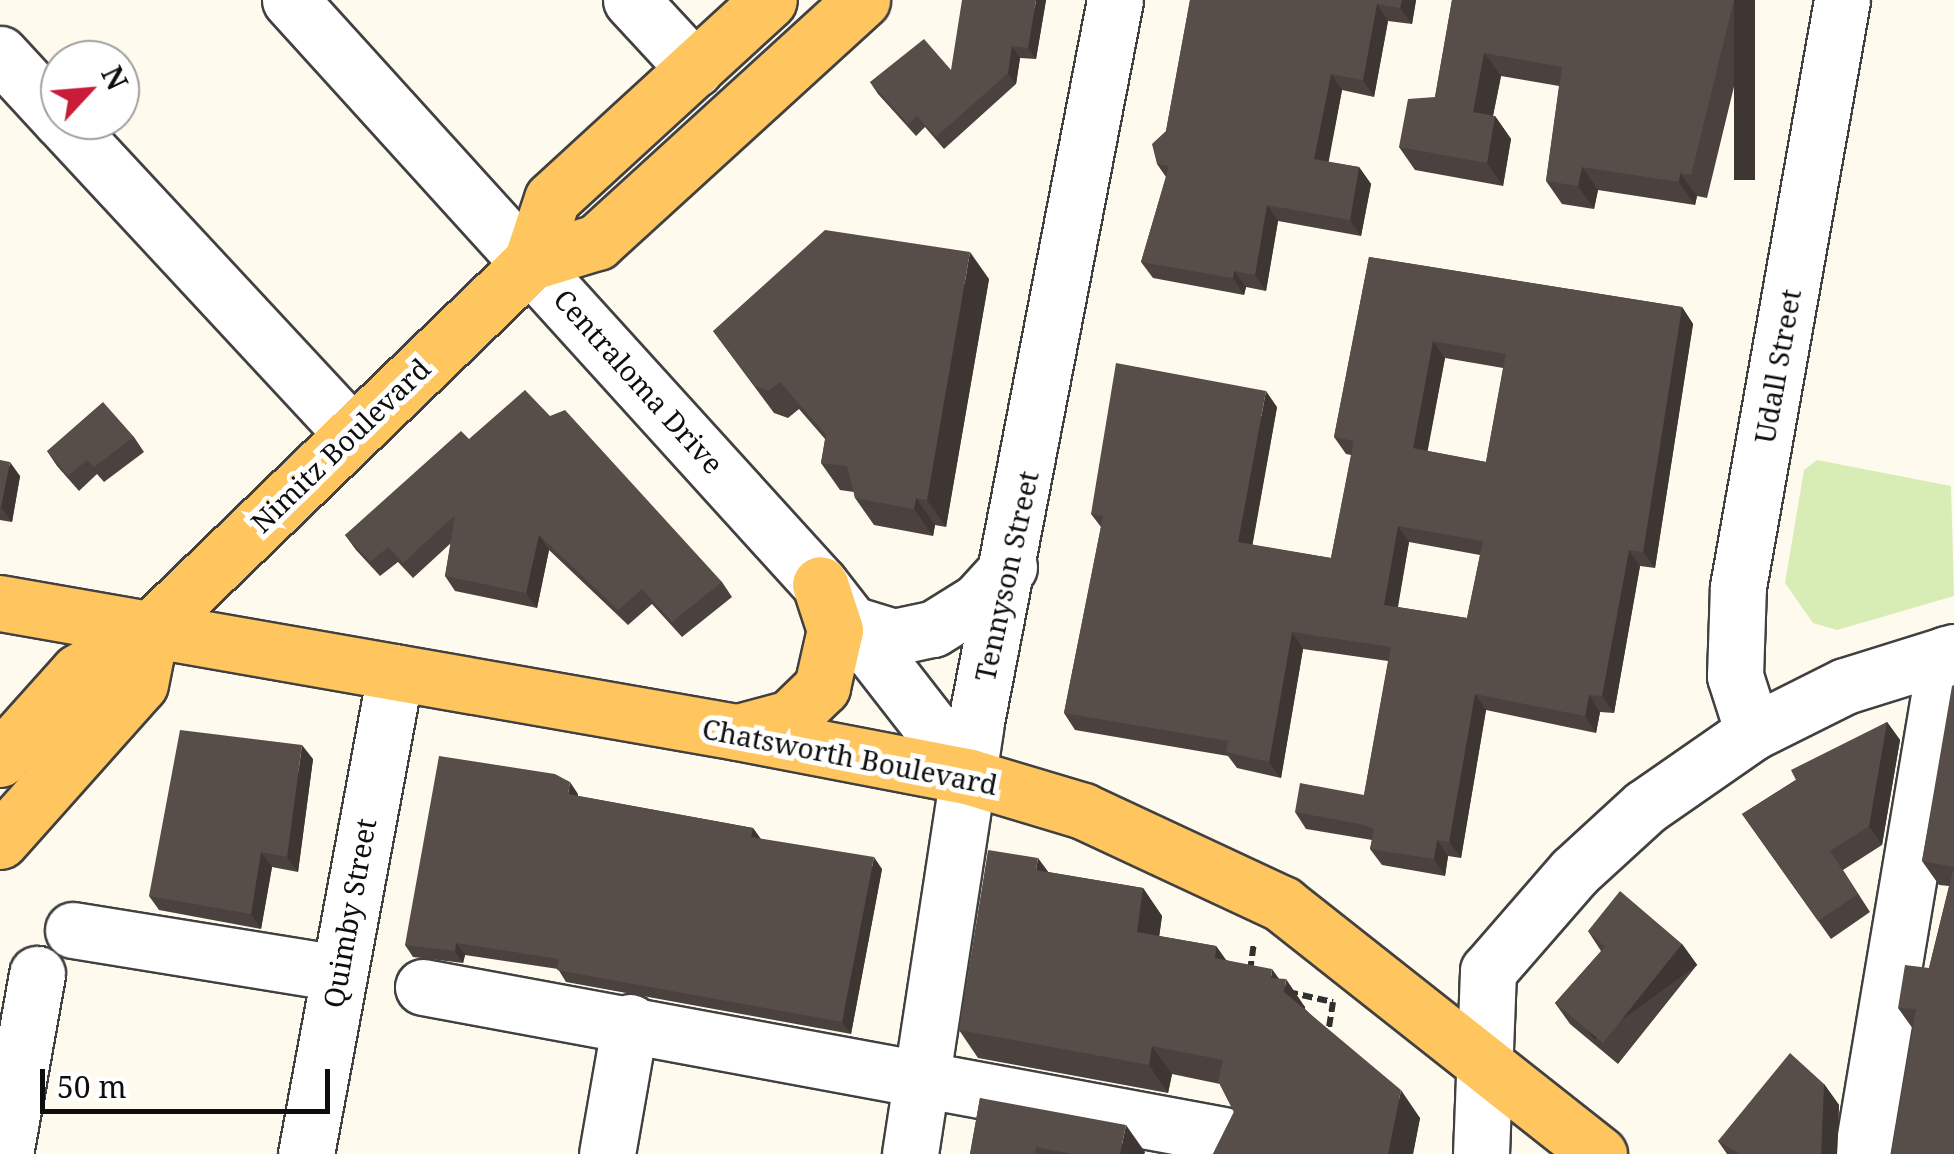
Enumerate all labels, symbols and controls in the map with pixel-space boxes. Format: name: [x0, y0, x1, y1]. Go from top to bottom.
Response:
north arrow: [40, 40, 140, 140]
text: N: [93, 59, 137, 96]
street label: Centraloma Drive: [547, 282, 731, 480]
street label: Udall Street: [1747, 286, 1807, 446]
street label: Nimitz Boulevard: [244, 351, 436, 539]
street label: Tennyson Street: [967, 468, 1045, 684]
street label: Chatsworth Boulevard: [700, 711, 1000, 801]
street label: Quimby Street: [316, 816, 382, 1010]
scale bar: [45, 1049, 335, 1111]
text: 50 m: [57, 1066, 127, 1107]

